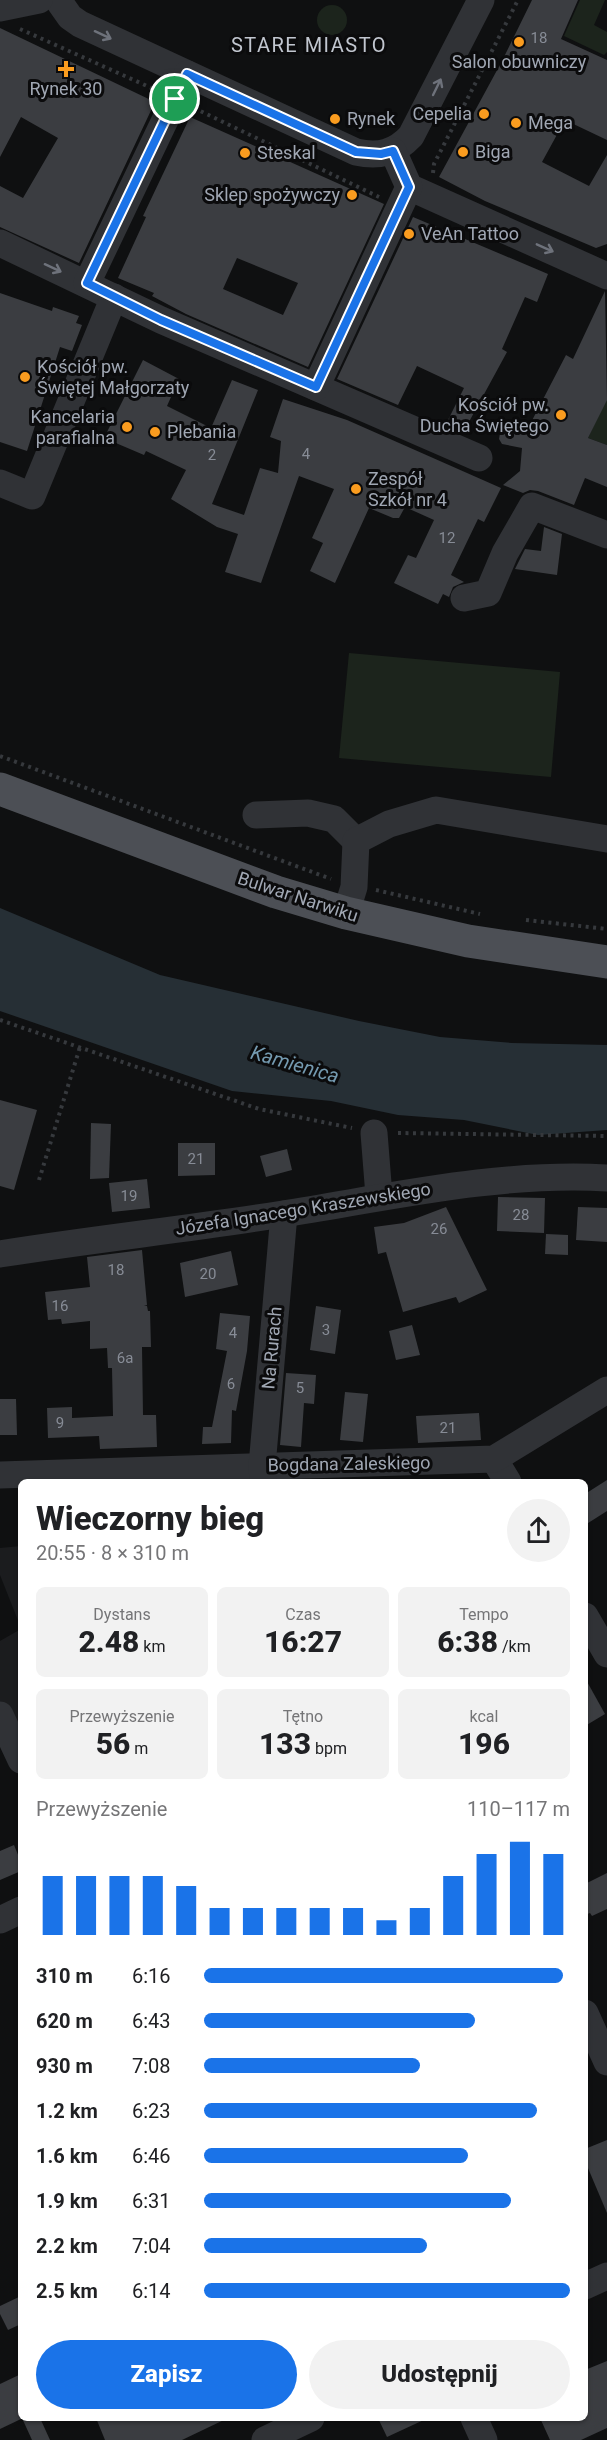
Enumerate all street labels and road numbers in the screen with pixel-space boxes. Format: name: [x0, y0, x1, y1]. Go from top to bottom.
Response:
street label: Bulwar Narwiku: [235, 867, 361, 926]
street label: Józefa Ignacego Kraszewskiego: [174, 1178, 432, 1239]
street label: Na Rurach: [257, 1306, 286, 1390]
street label: Bogdana Zaleskiego: [267, 1452, 431, 1475]

